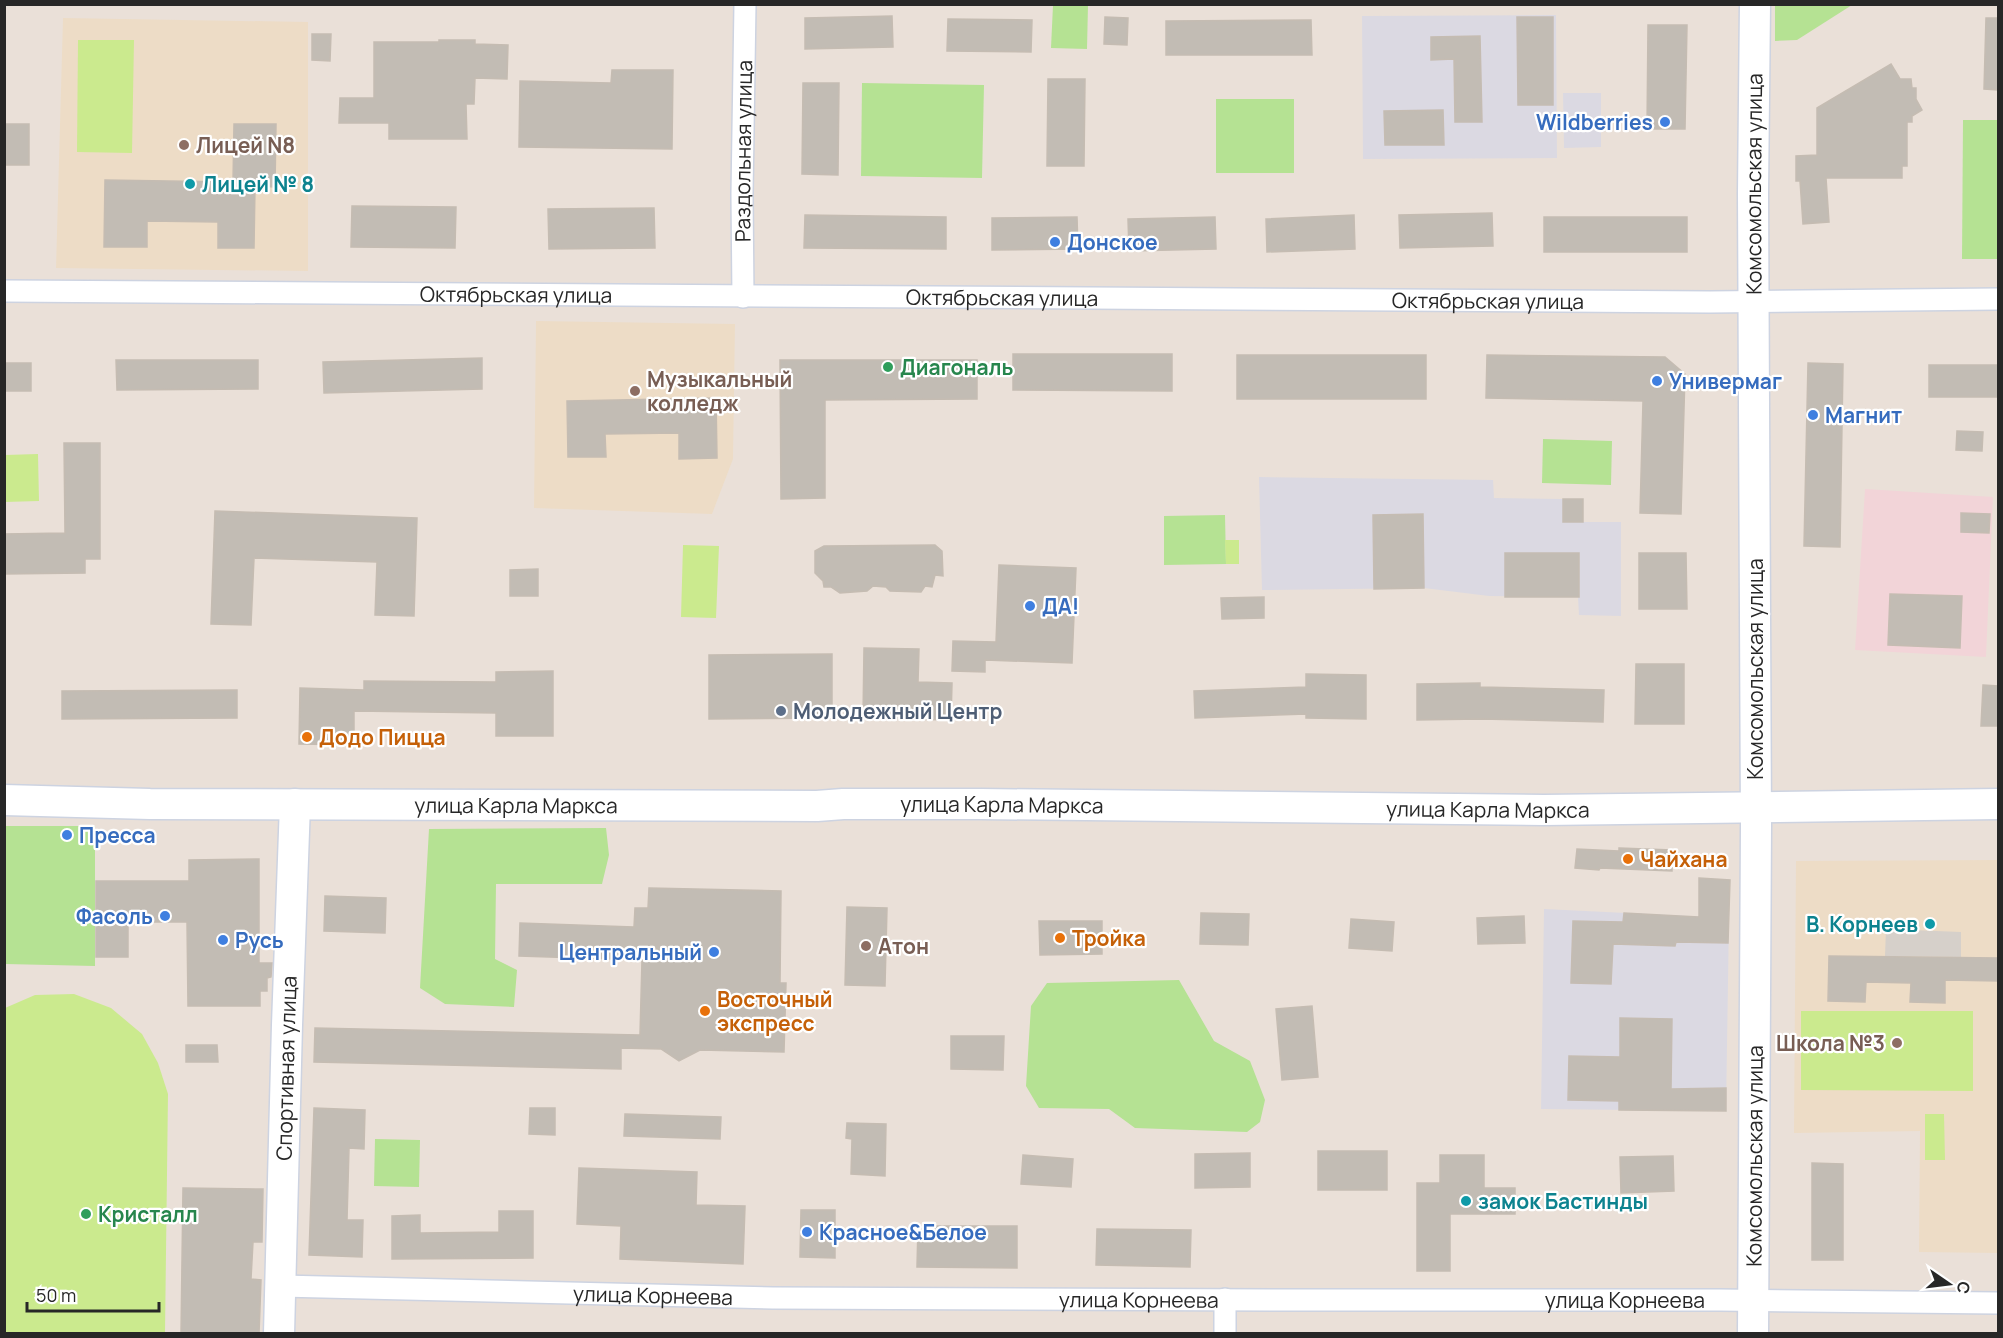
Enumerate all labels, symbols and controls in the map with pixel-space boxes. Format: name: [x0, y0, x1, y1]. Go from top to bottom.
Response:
street label: Раздольная улица: [728, 60, 758, 242]
street label: Комсомольская улица: [1739, 73, 1768, 295]
place label: Wildberries: [1536, 108, 1653, 136]
marker: Wildberries: [1658, 115, 1672, 129]
place label: Лицей N8: [196, 131, 295, 159]
marker: Лицей N8: [177, 138, 191, 152]
place label: Лицей № 8: [202, 170, 314, 198]
marker: Лицей № 8: [183, 177, 197, 191]
place label: Донское: [1067, 228, 1158, 256]
marker: Донское: [1048, 235, 1062, 249]
street label: Октябрьская улица: [420, 280, 612, 309]
street label: Октябрьская улица: [906, 283, 1098, 312]
street label: Октябрьская улица: [1392, 286, 1584, 315]
place label: Диагональ: [900, 353, 1013, 381]
marker: Диагональ: [881, 360, 895, 374]
place label: Музыкальный колледж: [647, 365, 792, 417]
place label: Универмаг: [1669, 367, 1782, 395]
marker: Универмаг: [1650, 374, 1664, 388]
marker: Музыкальный колледж: [628, 384, 642, 398]
place label: Магнит: [1825, 401, 1902, 429]
marker: Магнит: [1806, 408, 1820, 422]
street label: Комсомольская улица: [1741, 558, 1769, 780]
place label: ДА!: [1042, 592, 1079, 620]
marker: ДА!: [1023, 599, 1037, 613]
place label: Молодежный Центр: [793, 697, 1002, 725]
marker: Молодежный Центр: [774, 704, 788, 718]
place label: Додо Пицца: [319, 723, 446, 751]
marker: Додо Пицца: [300, 730, 314, 744]
street label: улица Карла Маркса: [900, 790, 1104, 819]
street label: улица Карла Маркса: [414, 791, 618, 819]
street label: улица Карла Маркса: [1386, 794, 1590, 824]
place label: Пресса: [79, 821, 156, 849]
marker: Пресса: [60, 828, 74, 842]
place label: Чайхана: [1640, 845, 1728, 873]
marker: Чайхана: [1621, 852, 1635, 866]
place label: Фасоль: [76, 902, 153, 930]
marker: Фасоль: [158, 909, 172, 923]
place label: В. Корнеев: [1806, 910, 1918, 938]
marker: В. Корнеев: [1923, 917, 1937, 931]
place label: Тройка: [1072, 924, 1146, 952]
place label: Русь: [235, 926, 284, 954]
marker: Тройка: [1053, 931, 1067, 945]
place label: Атон: [878, 932, 929, 960]
marker: Русь: [216, 933, 230, 947]
place label: Центральный: [559, 938, 702, 966]
marker: Атон: [859, 939, 873, 953]
marker: Центральный: [707, 945, 721, 959]
street label: Спортивная улица: [269, 975, 303, 1161]
place label: Восточный экспресс: [717, 985, 833, 1037]
marker: Восточный экспресс: [698, 1004, 712, 1018]
place label: Школа №3: [1776, 1029, 1885, 1057]
marker: Школа №3: [1890, 1036, 1904, 1050]
street label: Комсомольская улица: [1739, 1045, 1769, 1267]
place label: замок Бастинды: [1478, 1187, 1648, 1215]
marker: замок Бастинды: [1459, 1194, 1473, 1208]
place label: Кристалл: [98, 1200, 198, 1228]
marker: Кристалл: [79, 1207, 93, 1221]
place label: Красное&Белое: [819, 1218, 987, 1246]
marker: Красное&Белое: [800, 1225, 814, 1239]
north arrow: [1919, 1254, 1979, 1314]
scale bar: [27, 1275, 159, 1313]
street label: улица Корнеева: [573, 1279, 733, 1311]
text: С: [1951, 1279, 1976, 1296]
text: 50 m: [36, 1283, 76, 1307]
street label: улица Корнеева: [1059, 1285, 1219, 1314]
street label: улица Корнеева: [1545, 1286, 1705, 1314]

